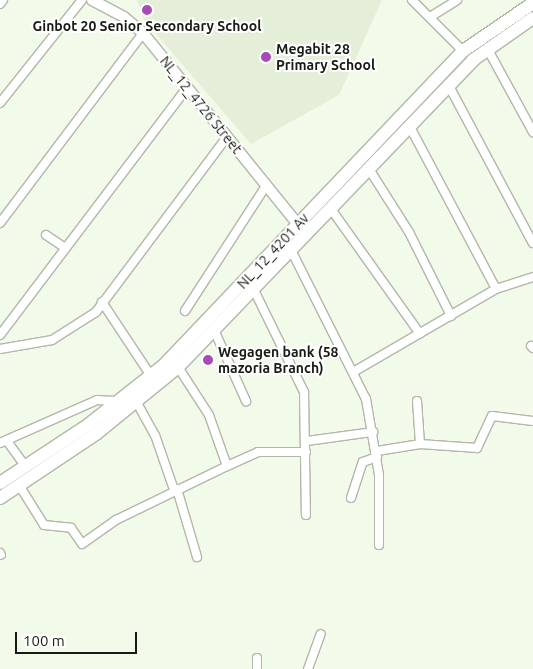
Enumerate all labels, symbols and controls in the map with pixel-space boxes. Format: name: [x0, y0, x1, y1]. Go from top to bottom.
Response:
marker: Ginbot 20 Senior Secondary School: [141, 4, 153, 16]
place label: Ginbot 20 Senior Secondary School: [33, 18, 261, 34]
place label: Megabit 28 Primary School: [276, 41, 375, 74]
marker: Megabit 28 Primary School: [260, 51, 272, 63]
street label: NL_12_4726 Street: [157, 53, 245, 157]
street label: NL_12_4201 Av: [234, 210, 312, 292]
place label: Wegagen bank (58 mazoria Branch): [218, 344, 339, 377]
marker: Wegagen bank (58 mazoria Branch): [202, 354, 214, 366]
scale bar: [18, 622, 140, 654]
text: 100 m: [23, 632, 65, 649]

